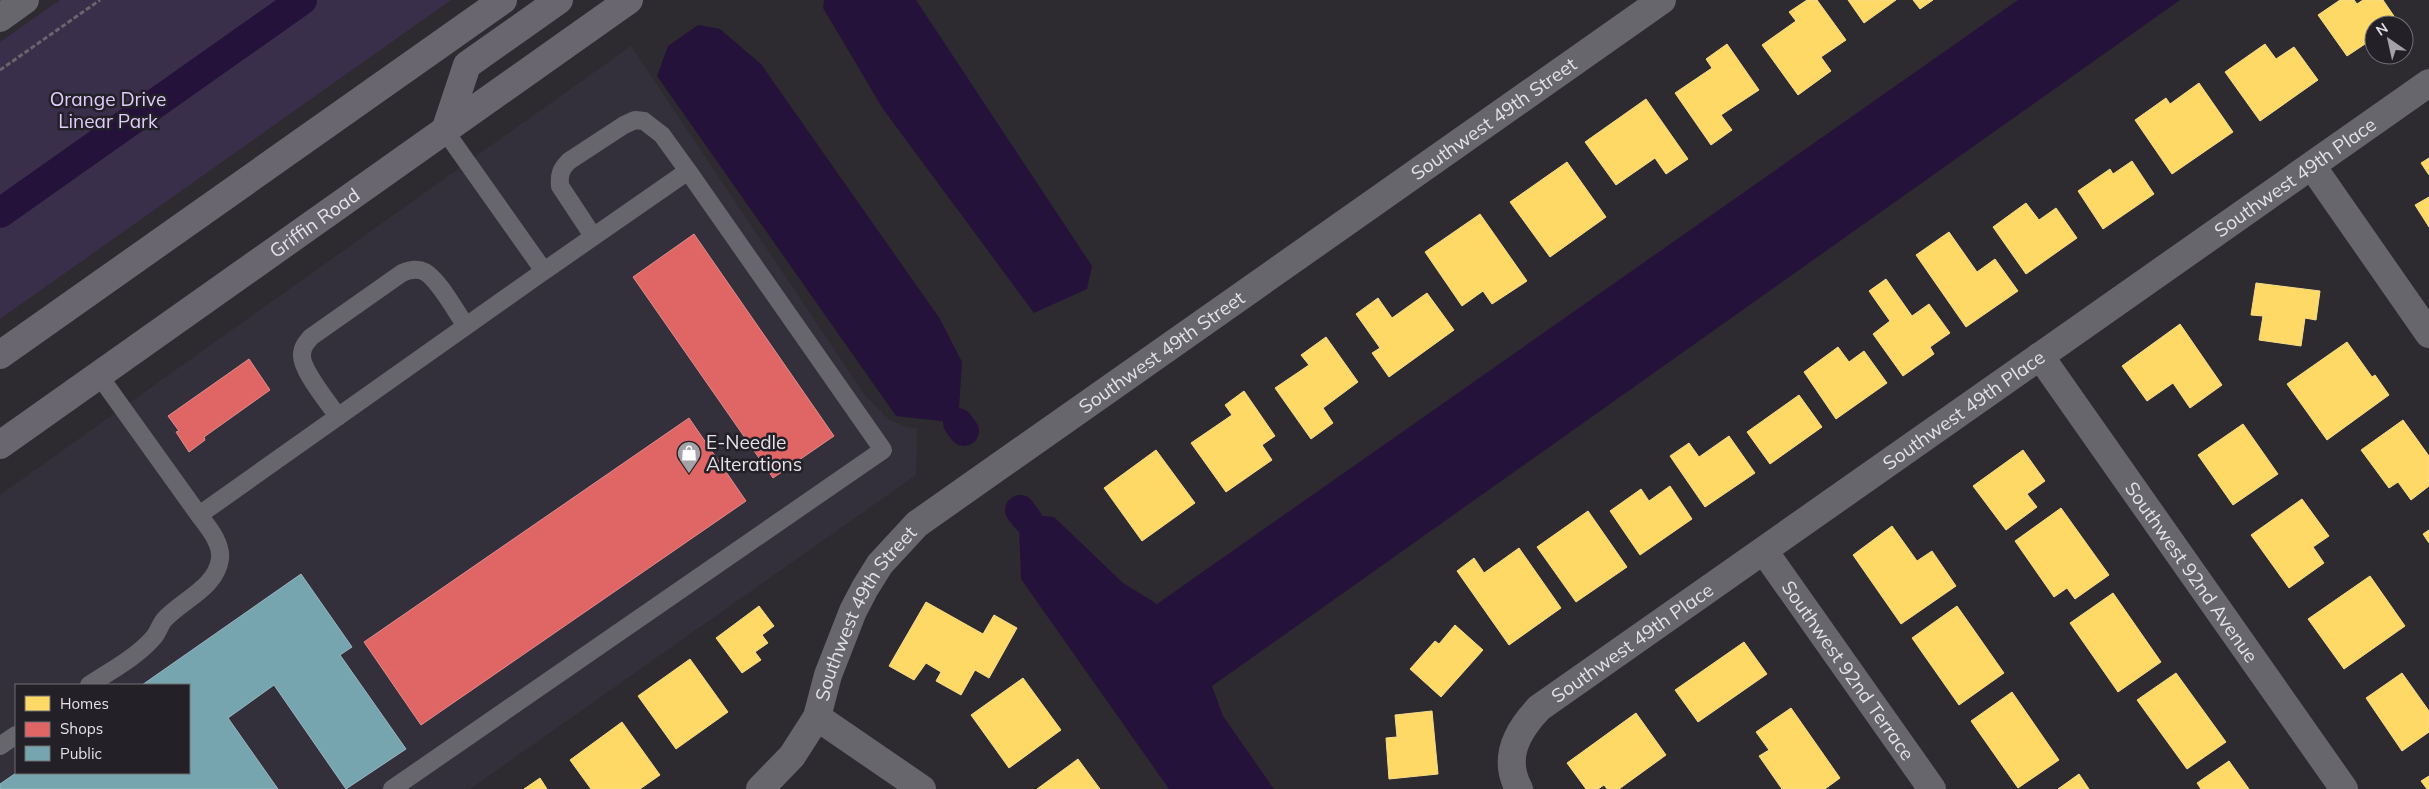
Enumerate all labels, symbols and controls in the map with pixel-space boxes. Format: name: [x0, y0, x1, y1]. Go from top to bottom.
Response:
north arrow: [2364, 15, 2414, 65]
text: N: [2372, 19, 2391, 40]
street label: Southwest 49th Street: [1406, 52, 1581, 185]
park label: Orange Drive Linear Park: [50, 87, 166, 133]
street label: Southwest 49th Place: [2209, 112, 2381, 242]
street label: Griffin Road: [264, 183, 364, 263]
street label: Southwest 49th Street: [1074, 285, 1249, 419]
street label: Southwest 49th Place: [1878, 345, 2049, 475]
place label: E-Needle Alterations: [706, 430, 802, 476]
shop icon: E-Needle Alterations: [676, 440, 702, 474]
street label: Southwest 92nd Avenue: [2120, 477, 2263, 667]
street label: Southwest 49th Street: [810, 520, 922, 704]
street label: Southwest 92nd Terrace: [1777, 576, 1920, 765]
street label: Southwest 49th Place: [1546, 577, 1718, 708]
legend: [15, 684, 190, 774]
text: Homes: [60, 694, 109, 713]
text: Shops: [60, 719, 103, 738]
text: Public: [60, 744, 102, 763]

